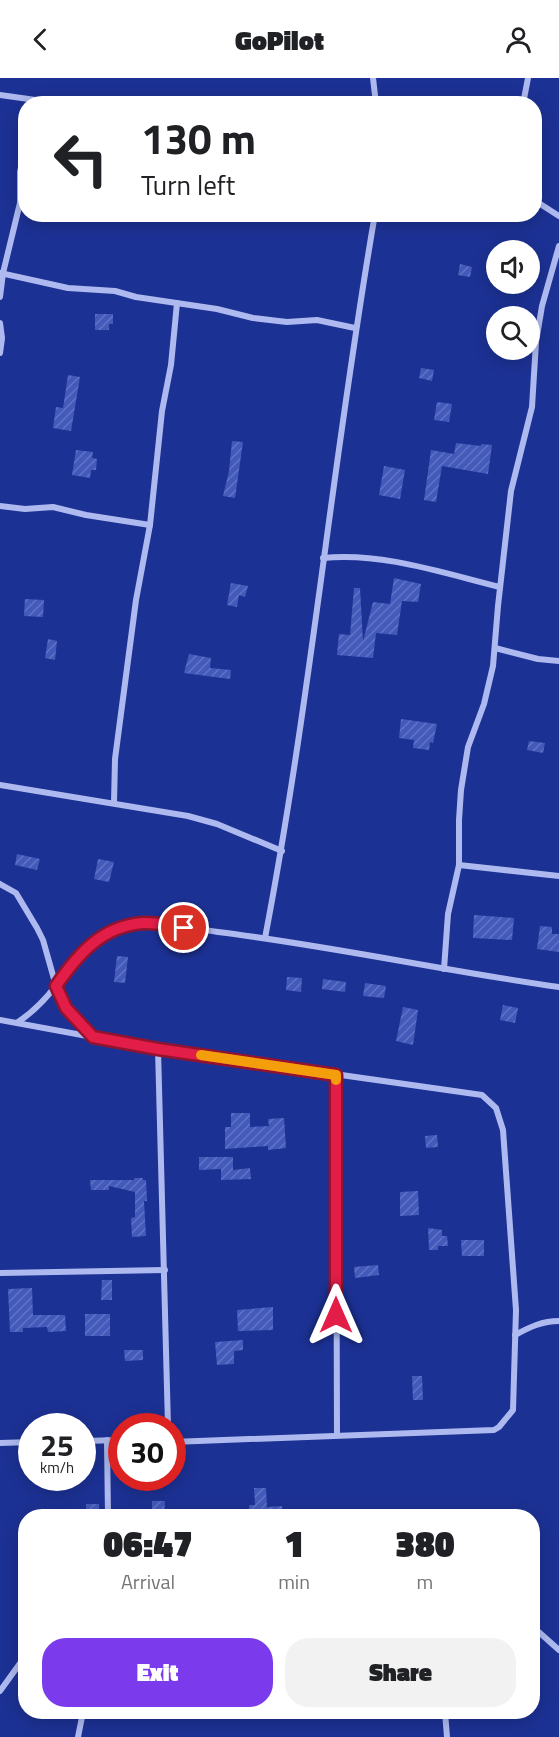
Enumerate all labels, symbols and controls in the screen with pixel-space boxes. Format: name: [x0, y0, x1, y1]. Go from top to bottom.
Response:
text: GoPilot: [235, 19, 324, 60]
icon: back: [24, 23, 57, 56]
icon: person: [502, 23, 535, 56]
text: 130 m: [141, 106, 256, 170]
icon: left: [42, 120, 120, 198]
text: Turn left: [141, 164, 235, 205]
map controls: [486, 240, 540, 360]
button: sound: [486, 240, 540, 294]
button: search: [486, 306, 540, 360]
pin: [158, 902, 209, 953]
icon: arrive: [167, 911, 200, 944]
position arrow: [304, 1283, 368, 1347]
speed limit sign: 30: [108, 1413, 186, 1491]
text: 25: [40, 1422, 74, 1468]
text: km/h: [40, 1456, 74, 1479]
text: 06:47: [103, 1516, 193, 1571]
text: 1: [284, 1516, 304, 1571]
text: 380: [395, 1516, 455, 1571]
text: Arrival: [121, 1566, 175, 1597]
text: min: [278, 1566, 310, 1597]
text: m: [417, 1566, 433, 1597]
button: Exit: [42, 1638, 273, 1707]
button: Share: [285, 1638, 516, 1707]

